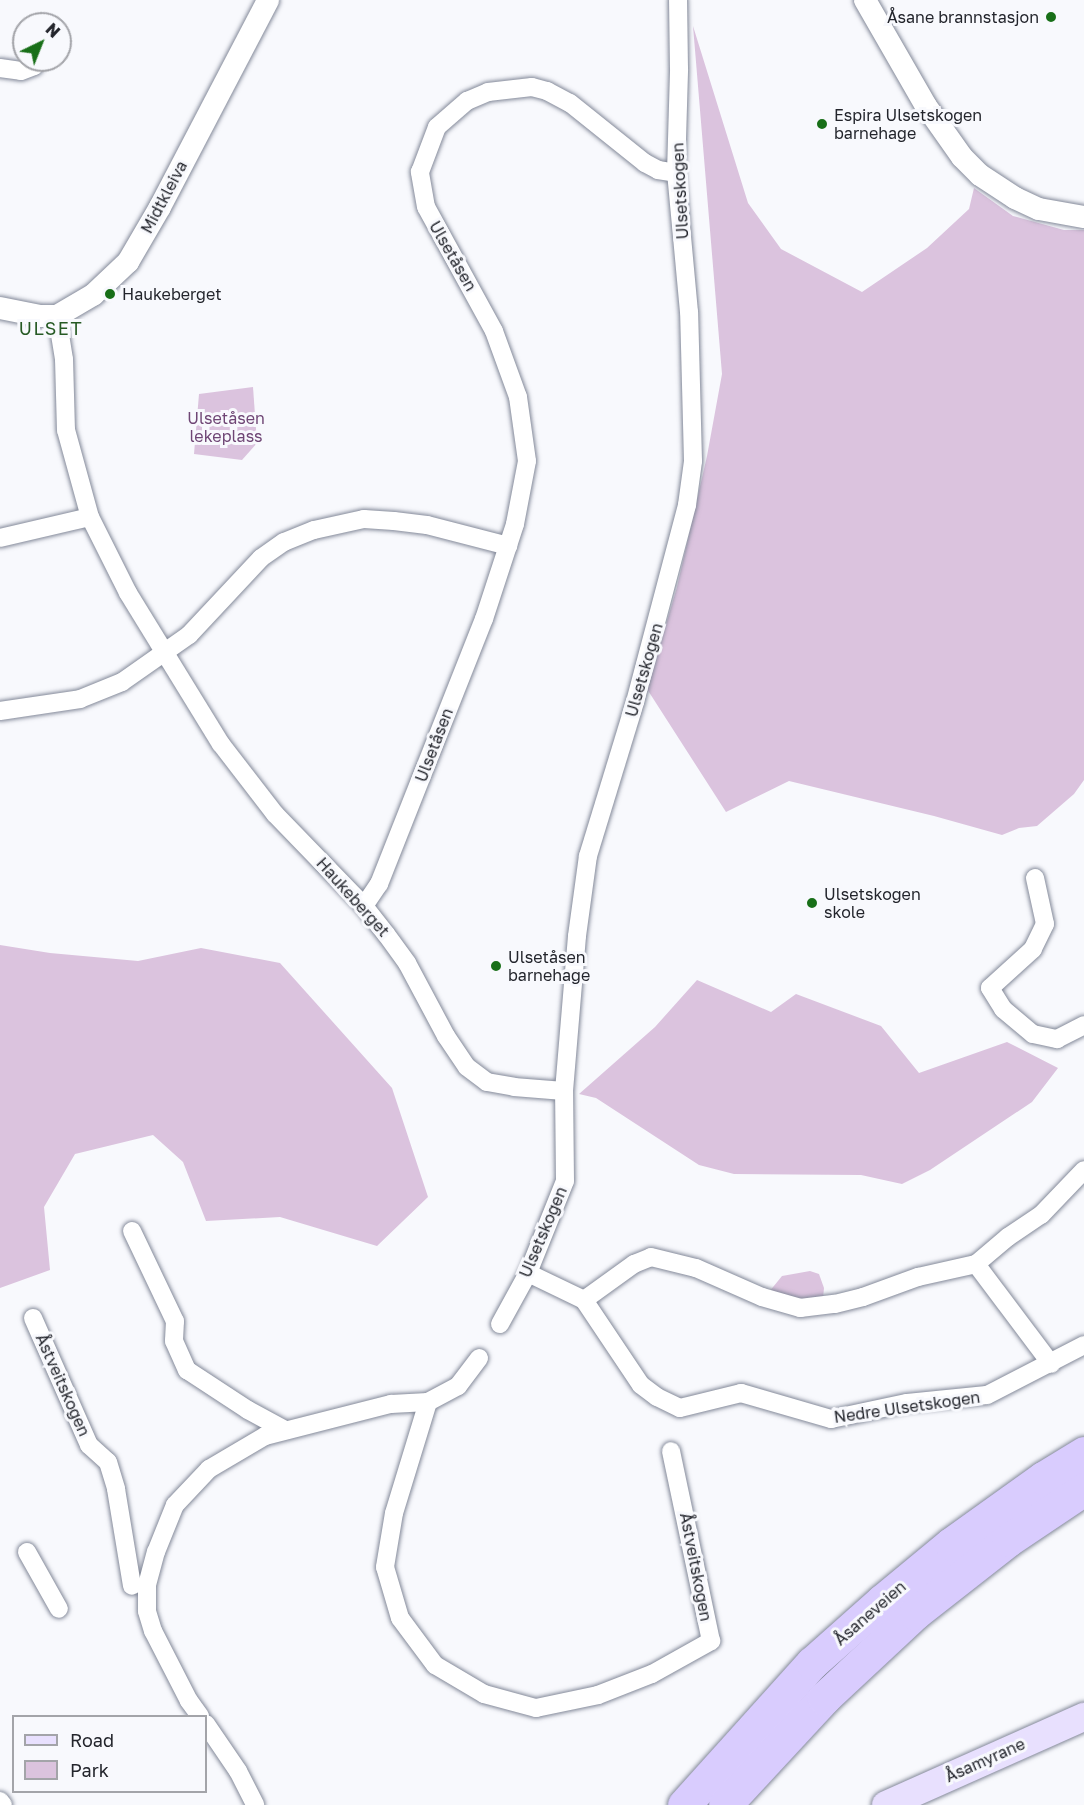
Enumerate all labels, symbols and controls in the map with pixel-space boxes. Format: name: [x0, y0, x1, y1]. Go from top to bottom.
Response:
place label: Åsane brannstasjon: [887, 7, 1039, 27]
marker: Åsane brannstasjon: [1044, 10, 1058, 24]
north arrow: [12, 12, 72, 72]
text: N: [42, 19, 64, 42]
place label: Espira Ulsetskogen barnehage: [834, 105, 982, 143]
marker: Espira Ulsetskogen barnehage: [815, 117, 829, 131]
street label: Ulsetskogen: [668, 142, 692, 240]
street label: Midtkleiva: [137, 157, 191, 237]
street label: Ulsetåsen: [425, 218, 481, 294]
place label: Haukeberget: [122, 284, 222, 304]
marker: Haukeberget: [103, 287, 117, 301]
district label: ULSET: [19, 317, 83, 339]
park label: Ulsetåsen lekeplass: [187, 408, 265, 446]
street label: Ulsetskogen: [621, 621, 667, 719]
street label: Ulsetåsen: [411, 705, 457, 785]
street label: Haukeberget: [313, 854, 393, 940]
place label: Ulsetskogen skole: [824, 884, 921, 922]
marker: Ulsetskogen skole: [805, 896, 819, 910]
place label: Ulsetåsen barnehage: [508, 947, 590, 985]
marker: Ulsetåsen barnehage: [489, 959, 503, 973]
street label: Ulsetskogen: [515, 1184, 571, 1280]
street label: Åstveitskogen: [32, 1331, 94, 1439]
street label: Nedre Ulsetskogen: [833, 1387, 981, 1427]
street label: Åstveitskogen: [676, 1511, 716, 1623]
street label: Åsaneveien: [830, 1577, 910, 1649]
legend: [12, 1715, 207, 1793]
text: Road: [70, 1729, 114, 1751]
street label: Åsamyrane: [942, 1734, 1028, 1786]
text: Park: [70, 1759, 109, 1781]

